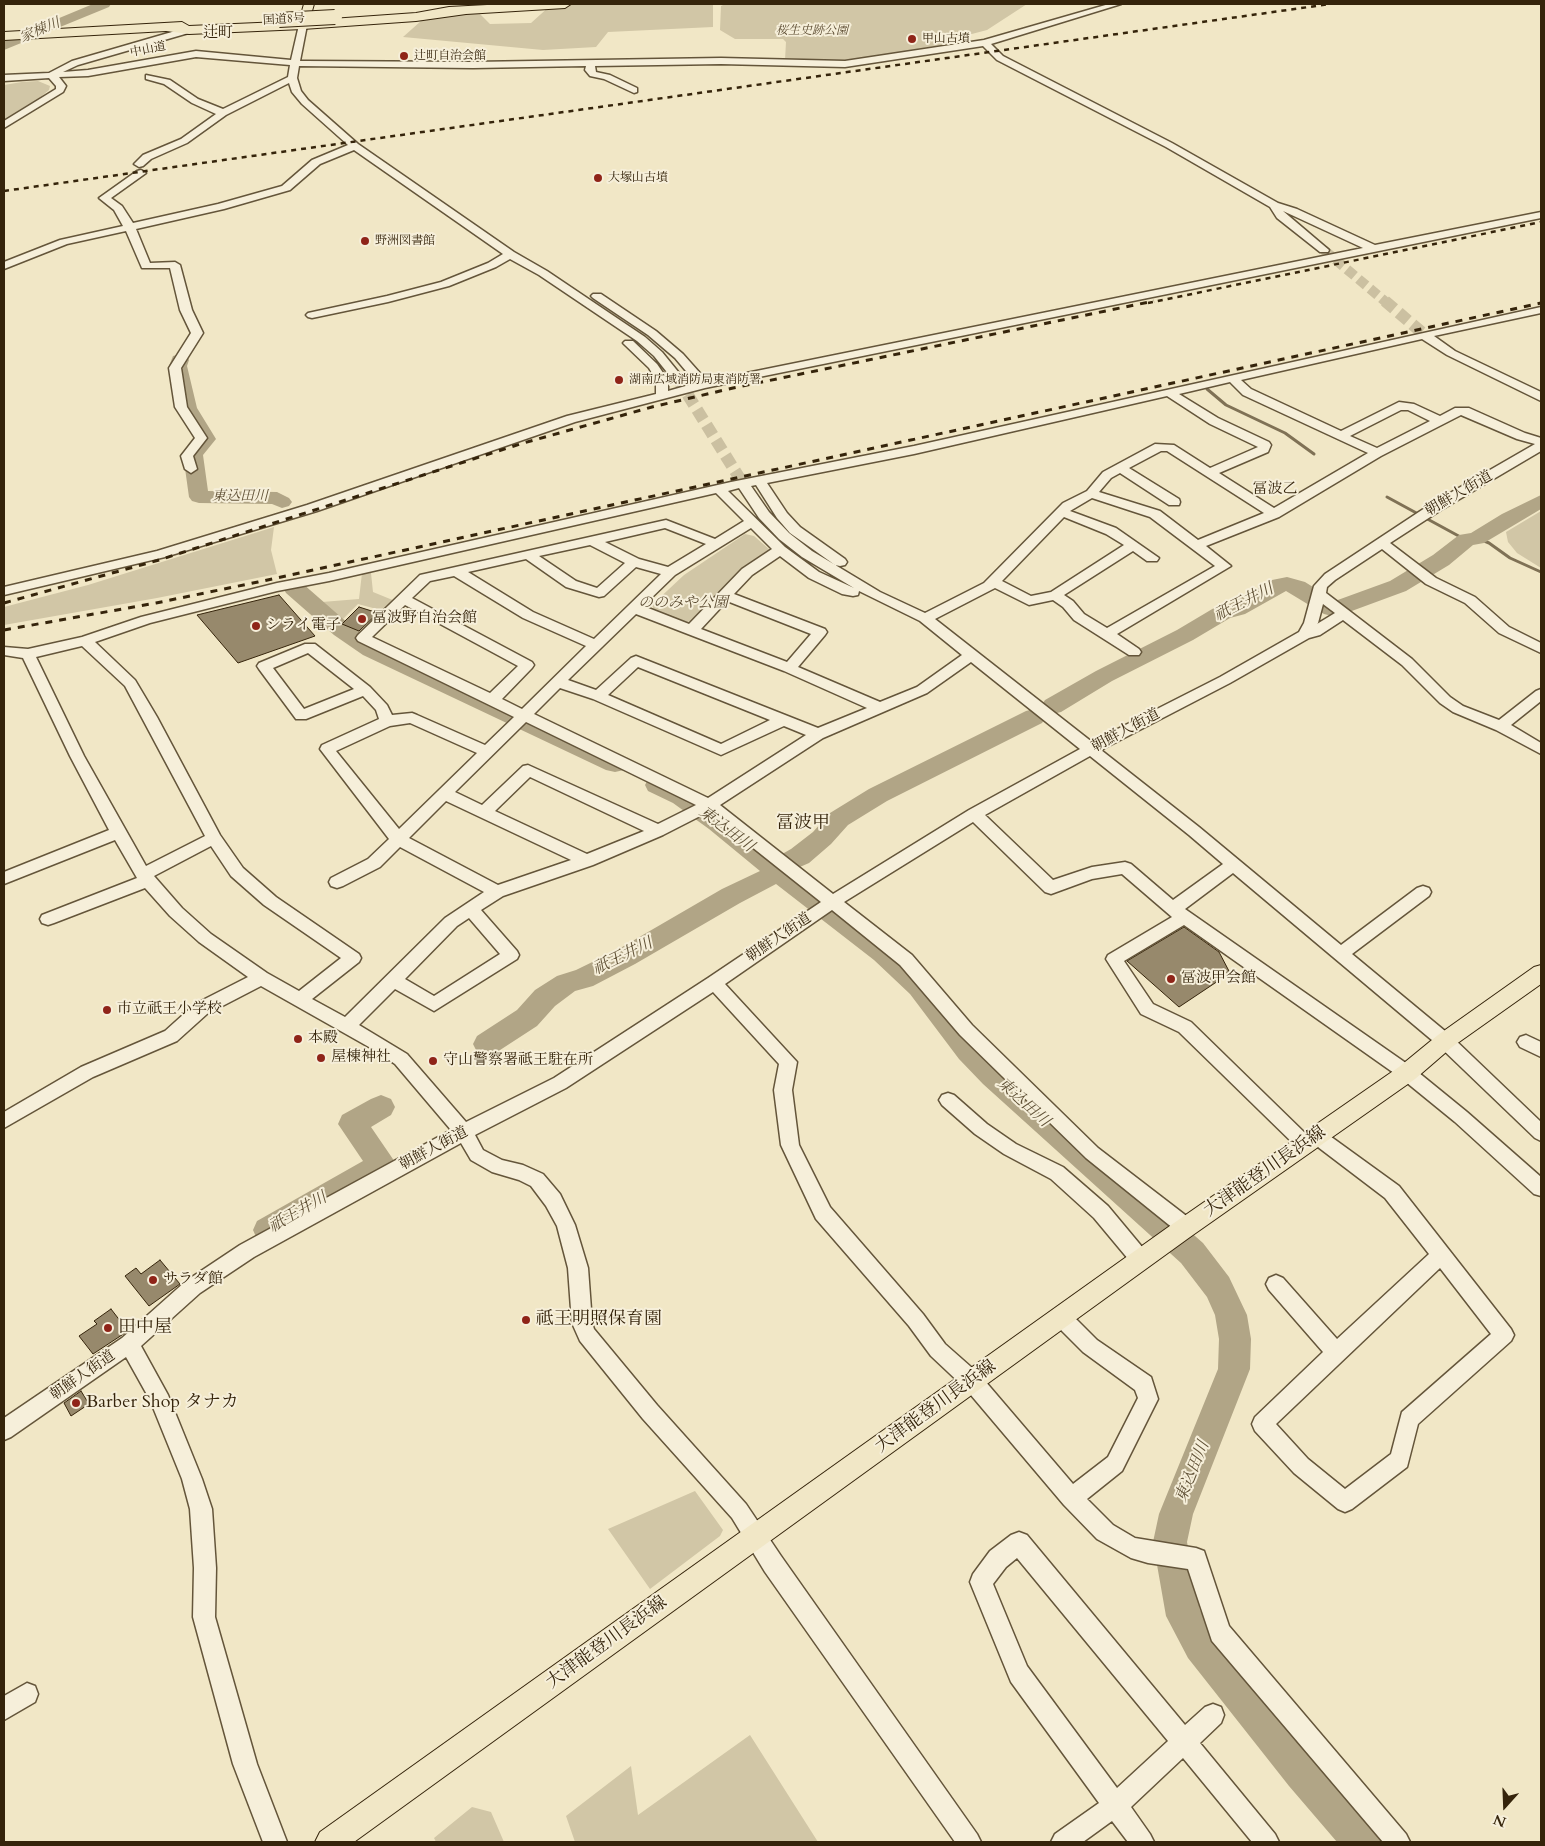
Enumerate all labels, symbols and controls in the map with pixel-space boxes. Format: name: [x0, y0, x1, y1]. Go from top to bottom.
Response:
street label: 国道8号: [263, 12, 305, 28]
water label: 家棟川: [17, 15, 63, 47]
park label: 桜生史跡公園: [776, 24, 848, 38]
district label: 辻町: [203, 25, 233, 43]
place label: 甲山古墳: [922, 32, 970, 46]
marker: 甲山古墳: [906, 33, 918, 45]
street label: 中山道: [129, 39, 167, 61]
place label: 辻町自治会館: [414, 49, 486, 63]
marker: 辻町自治会館: [398, 50, 410, 62]
place label: 大塚山古墳: [608, 171, 668, 185]
marker: 大塚山古墳: [592, 172, 604, 184]
place label: 野洲図書館: [375, 234, 435, 248]
marker: 野洲図書館: [359, 235, 371, 247]
place label: 湖南広域消防局東消防署: [629, 373, 761, 387]
marker: 湖南広域消防局東消防署: [613, 374, 625, 386]
street label: 朝鮮人街道: [1422, 467, 1496, 521]
district label: 冨波乙: [1253, 481, 1297, 499]
water label: 東込田川: [212, 489, 268, 505]
water label: 祇王井川: [1211, 580, 1277, 626]
park label: ののみや公園: [638, 595, 728, 613]
place label: 冨波野自治会館: [372, 610, 477, 628]
marker: 冨波野自治会館: [356, 613, 368, 625]
place label: シライ電子: [266, 617, 341, 635]
marker: シライ電子: [250, 620, 262, 632]
street label: 朝鮮人街道: [1089, 705, 1163, 757]
water label: 東込田川: [695, 803, 757, 857]
district label: 冨波甲: [776, 813, 830, 835]
street label: 朝鮮人街道: [743, 910, 815, 966]
water label: 祇王井川: [590, 934, 656, 980]
place label: 冨波甲会館: [1181, 970, 1256, 988]
marker: 冨波甲会館: [1165, 973, 1177, 985]
place label: 市立祇王小学校: [117, 1001, 222, 1019]
marker: 市立祇王小学校: [101, 1004, 113, 1016]
place label: 本殿: [308, 1030, 338, 1048]
marker: 本殿: [292, 1033, 304, 1045]
place label: 屋棟神社: [331, 1049, 391, 1067]
marker: 屋棟神社: [315, 1052, 327, 1064]
place label: 守山警察署祗王駐在所: [443, 1052, 593, 1070]
marker: 守山警察署祗王駐在所: [427, 1055, 439, 1067]
water label: 東込田川: [993, 1074, 1053, 1132]
street label: 大津能登川長浜線: [1200, 1122, 1330, 1222]
street label: 朝鮮人街道: [397, 1123, 471, 1175]
water label: 祇王井川: [265, 1189, 331, 1237]
place label: サラダ館: [163, 1271, 223, 1289]
marker: サラダ館: [147, 1274, 159, 1286]
place label: 祗王明照保育園: [536, 1309, 662, 1331]
marker: 祗王明照保育園: [520, 1314, 532, 1326]
place label: 田中屋: [118, 1317, 172, 1339]
marker: 田中屋: [102, 1322, 114, 1334]
street label: 朝鮮人街道: [47, 1347, 119, 1405]
street label: 大津能登川長浜線: [871, 1356, 1001, 1458]
place label: Barber Shop タナカ: [86, 1392, 239, 1414]
marker: Barber Shop タナカ: [70, 1397, 82, 1409]
water label: 東込田川: [1172, 1439, 1214, 1505]
street label: 大津能登川長浜線: [542, 1592, 672, 1694]
north arrow: [1480, 1781, 1530, 1831]
text: N: [1491, 1810, 1509, 1832]

